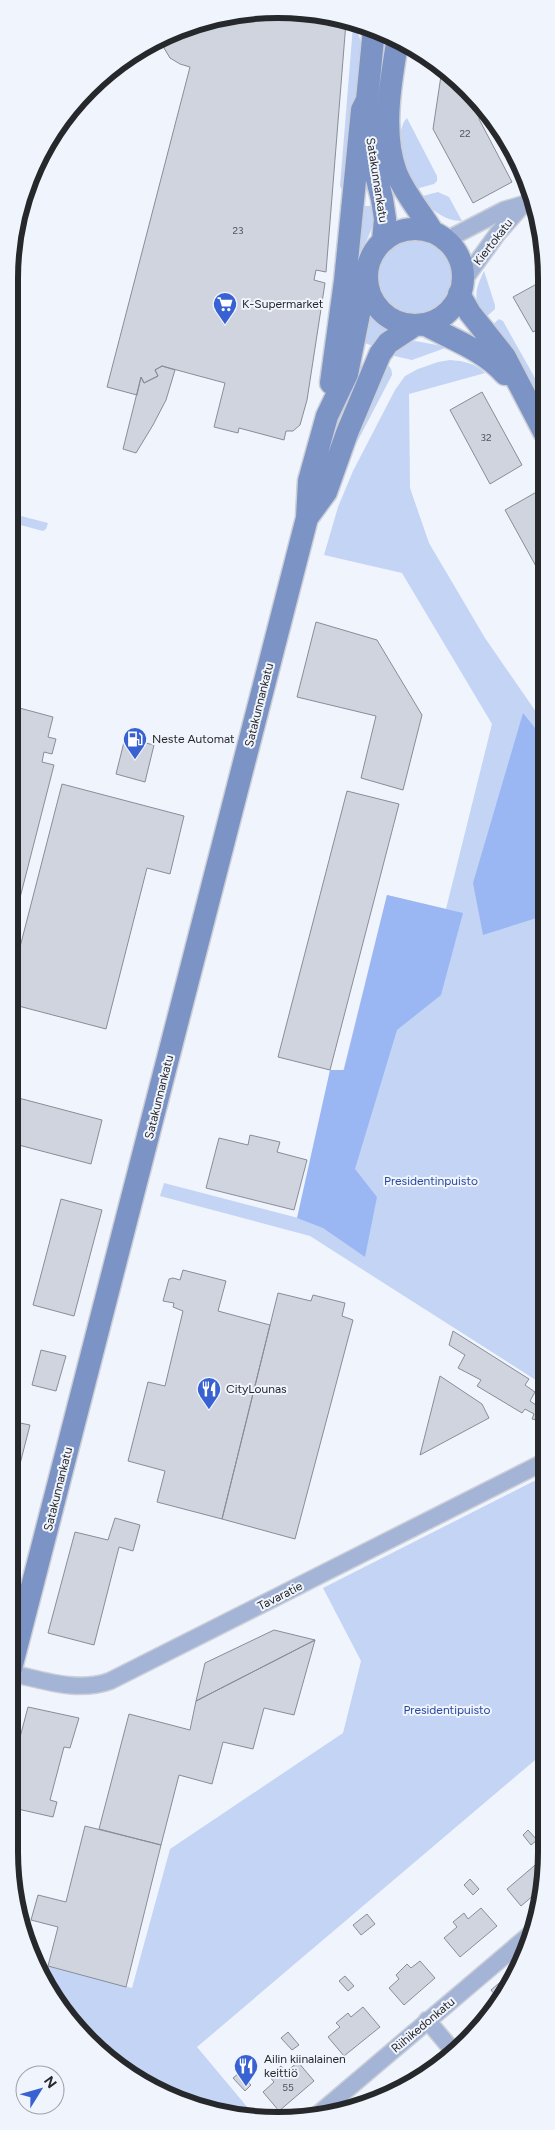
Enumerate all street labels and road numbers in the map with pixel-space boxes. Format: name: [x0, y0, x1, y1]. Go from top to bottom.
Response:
street label: Satakunnankatu: [363, 136, 391, 224]
street label: Kiertokatu: [470, 216, 516, 268]
street label: Satakunnankatu: [242, 662, 276, 748]
street label: Satakunnankatu: [142, 1054, 176, 1140]
street label: Satakunnankatu: [41, 1446, 75, 1532]
street label: Tavaratie: [255, 1579, 305, 1613]
street label: Riihikedonkatu: [388, 1994, 458, 2056]

